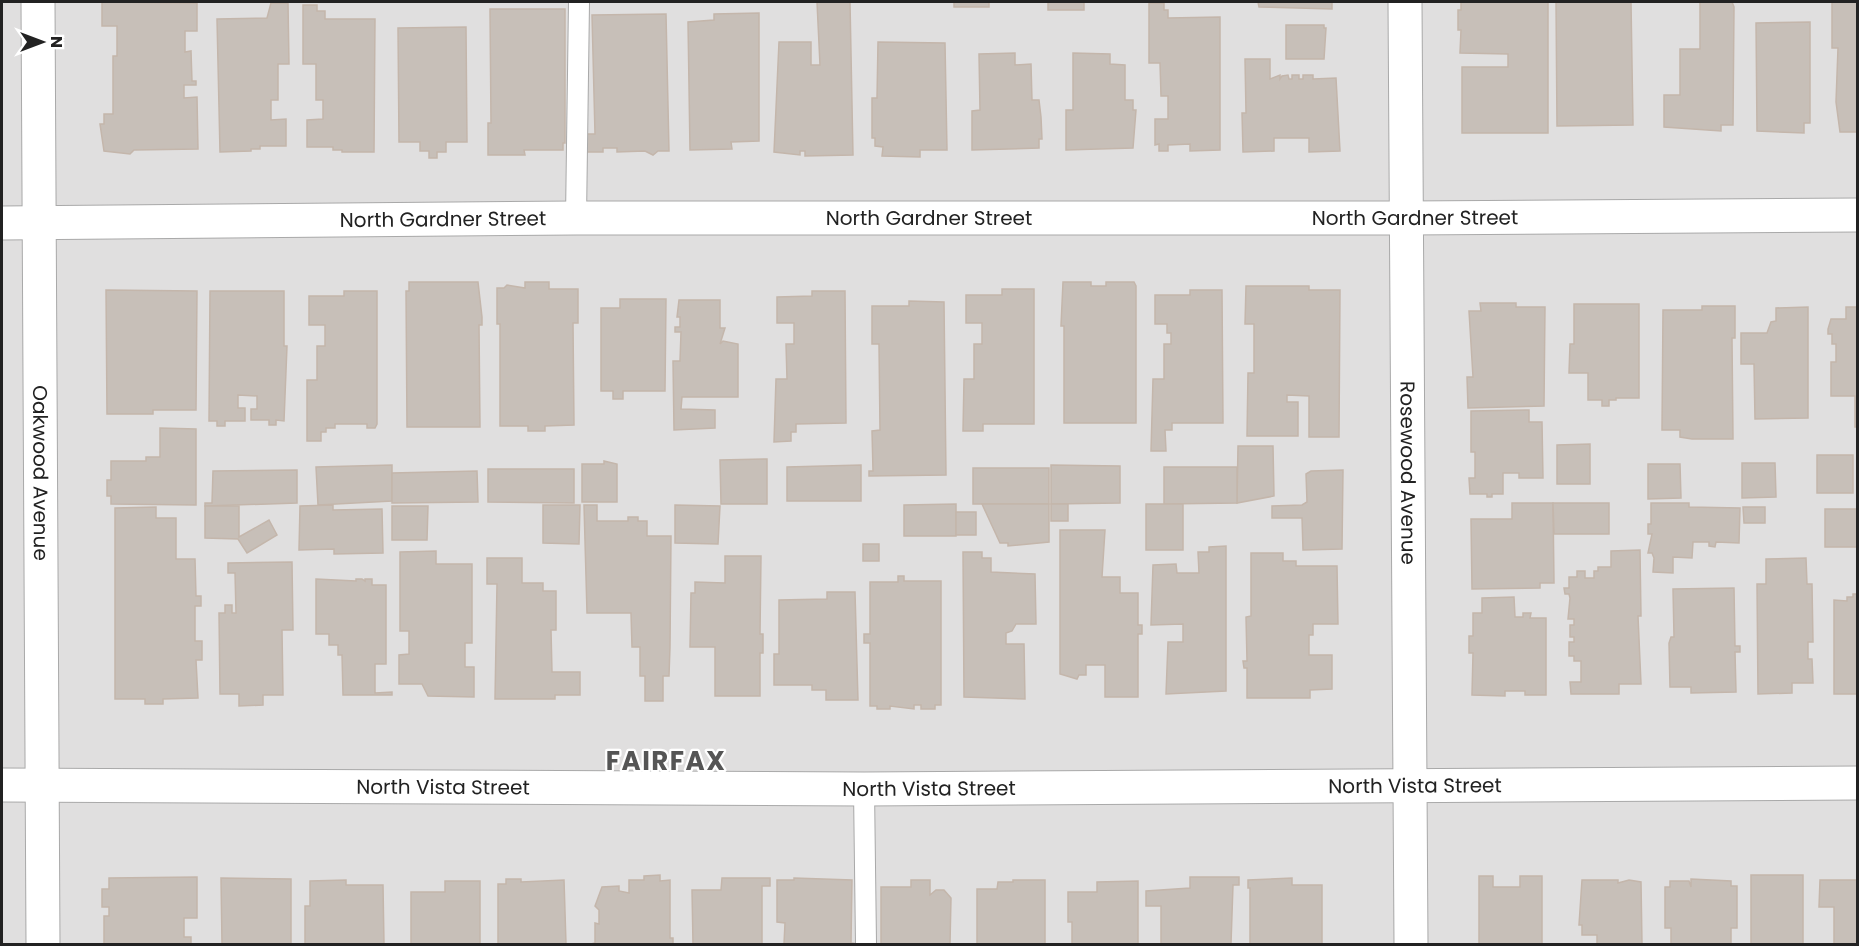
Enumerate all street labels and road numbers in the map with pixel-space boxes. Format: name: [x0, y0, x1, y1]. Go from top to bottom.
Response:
street label: North Gardner Street: [1312, 203, 1518, 232]
street label: North Gardner Street: [340, 204, 546, 234]
street label: North Gardner Street: [826, 204, 1032, 232]
street label: Rosewood Avenue: [1393, 381, 1423, 565]
street label: Oakwood Avenue: [26, 385, 55, 561]
street label: North Vista Street: [1328, 771, 1502, 800]
street label: North Vista Street: [356, 773, 530, 801]
street label: North Vista Street: [842, 774, 1016, 803]

